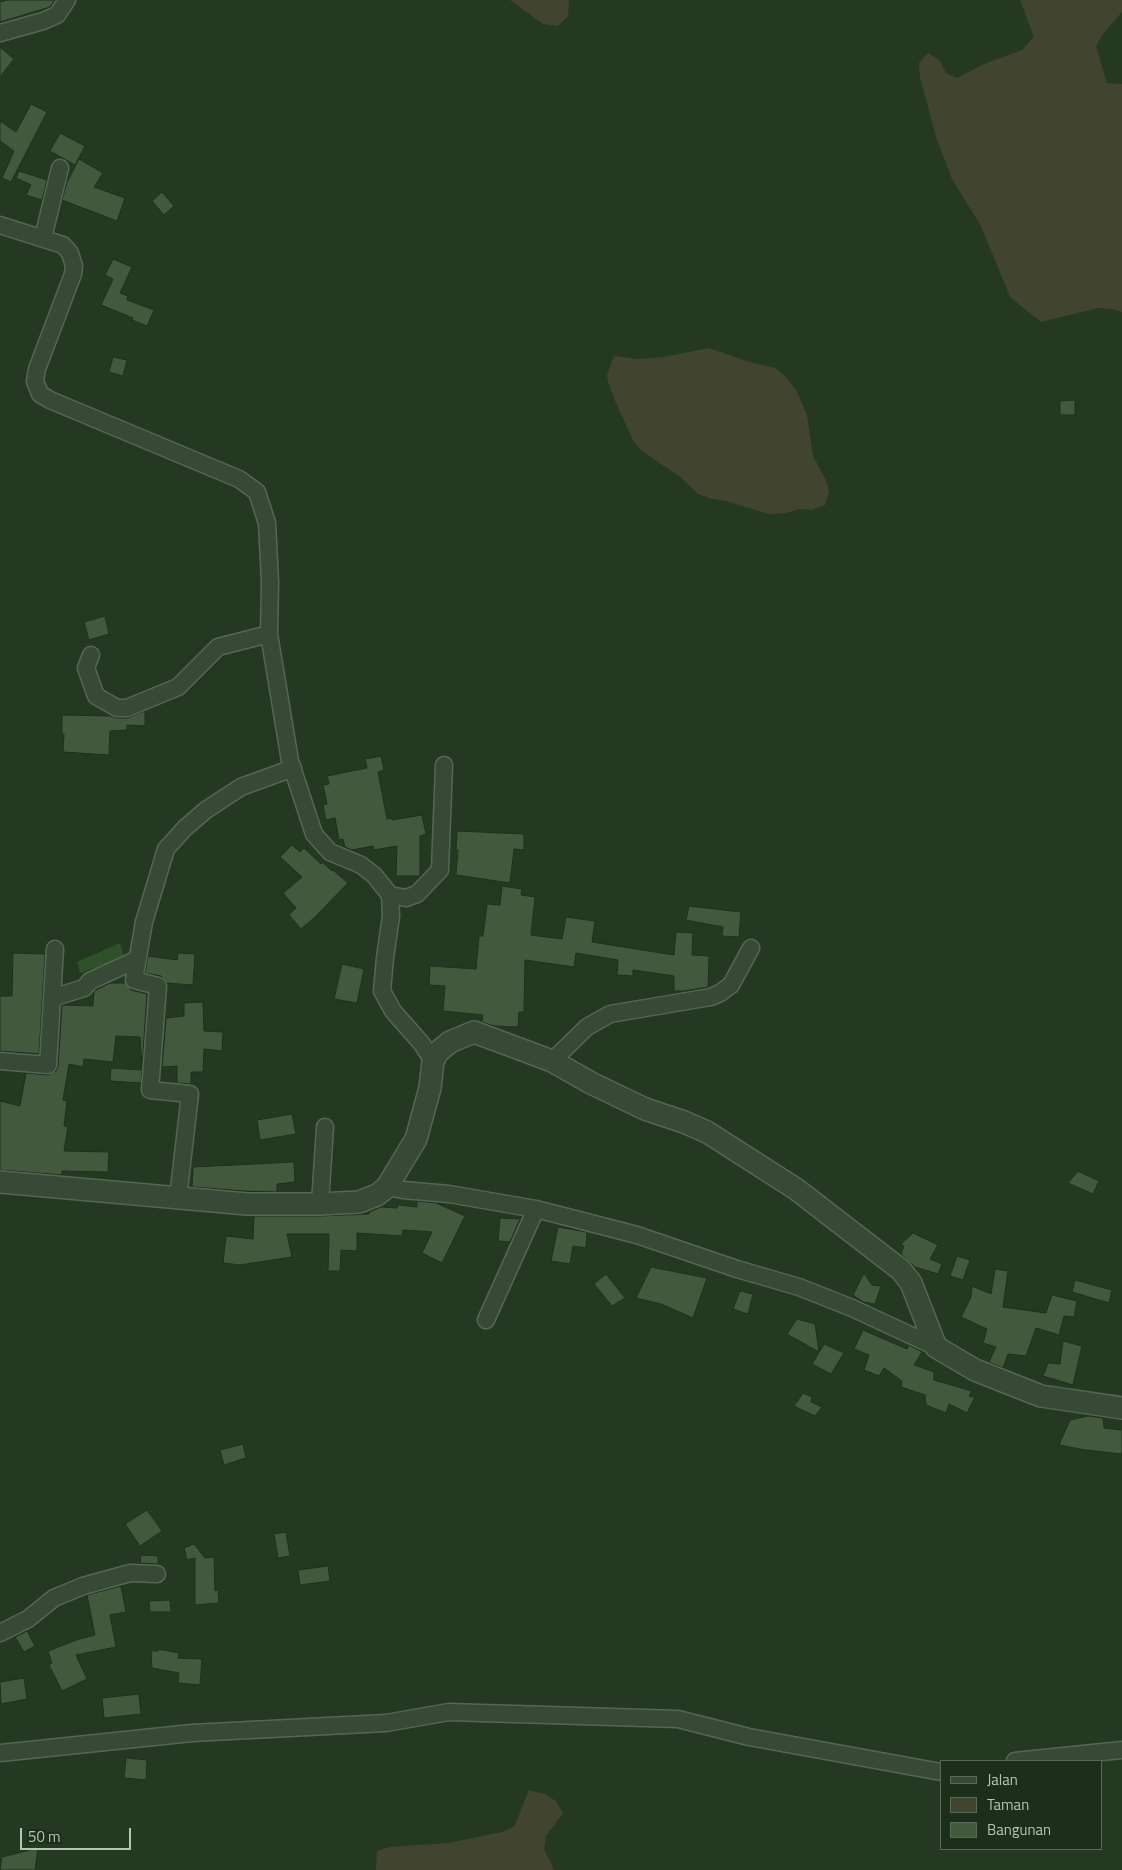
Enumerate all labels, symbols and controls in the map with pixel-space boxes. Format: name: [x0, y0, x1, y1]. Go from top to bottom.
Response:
legend: [940, 1760, 1102, 1850]
text: Jalan: [987, 1768, 1018, 1791]
text: Taman: [987, 1793, 1029, 1816]
scale bar: [22, 1818, 134, 1850]
text: Bangunan: [987, 1818, 1051, 1841]
text: 50 m: [28, 1825, 61, 1848]

